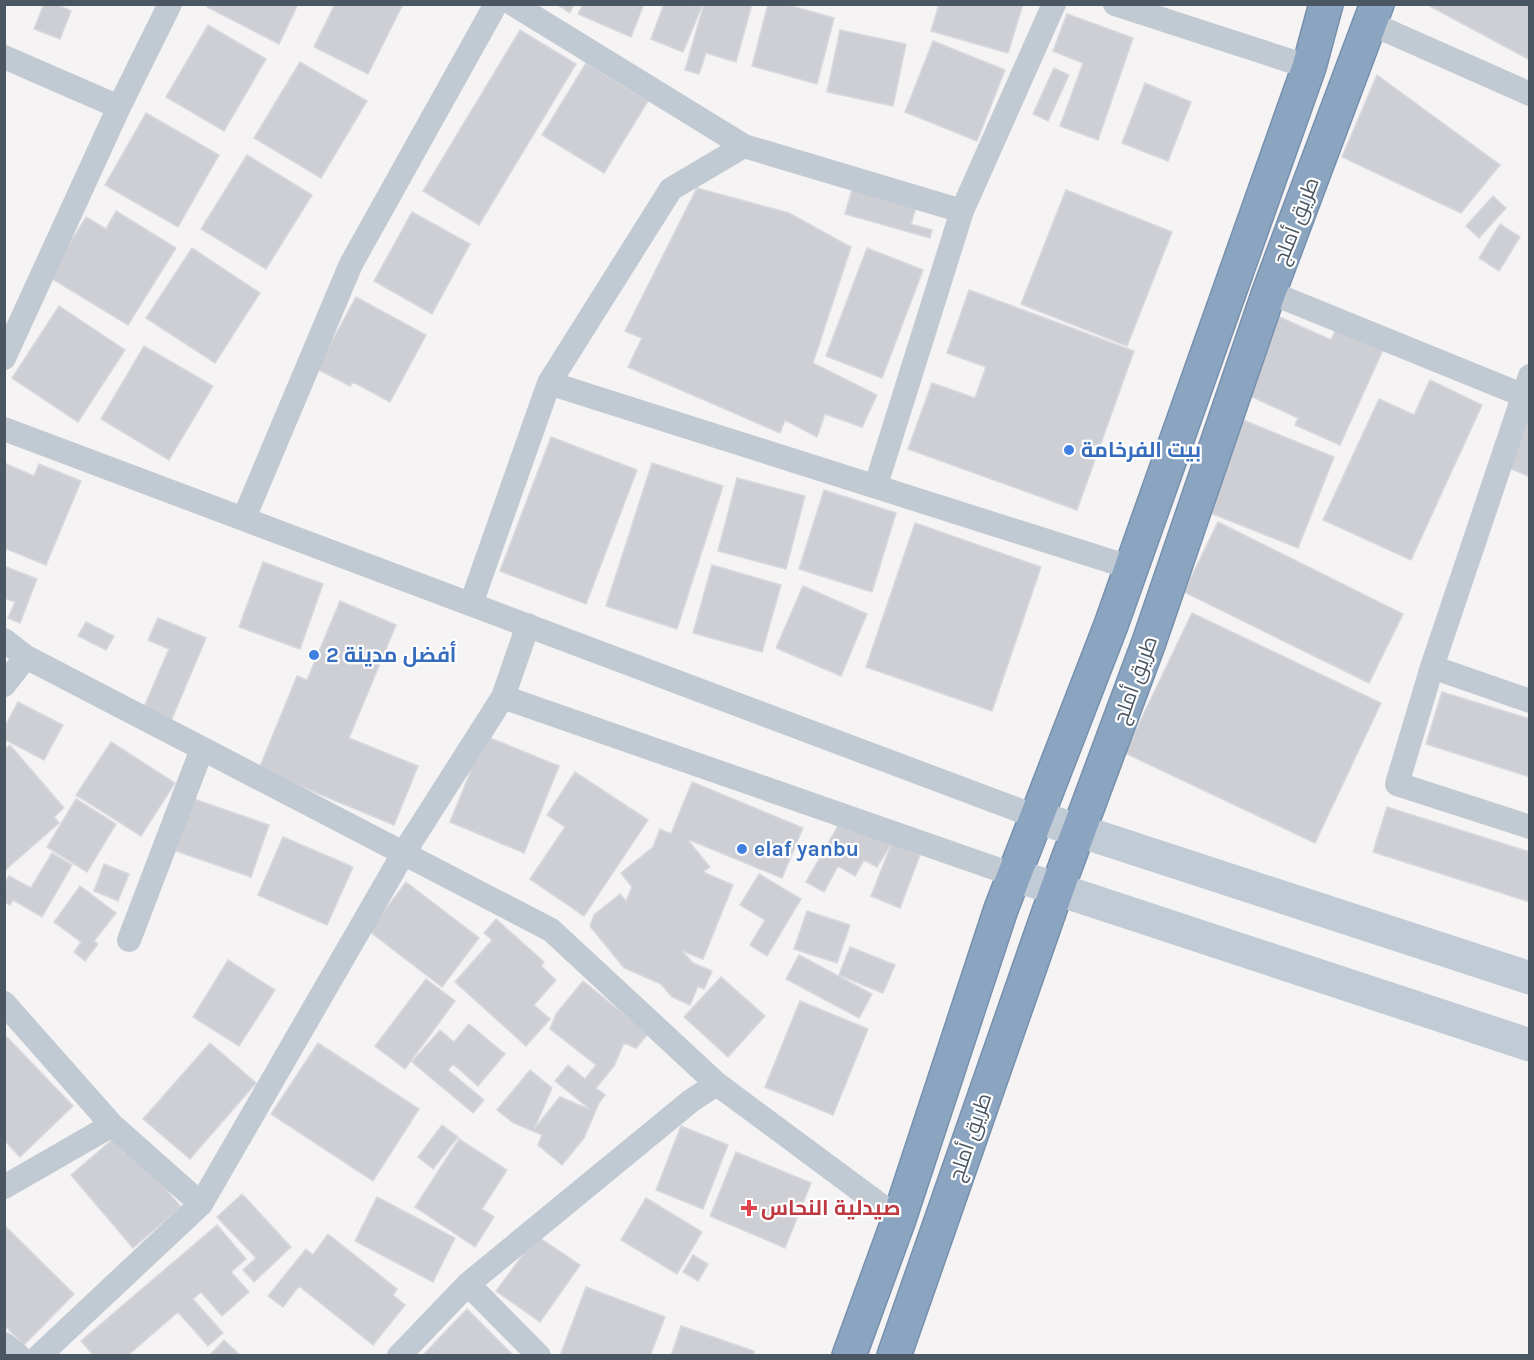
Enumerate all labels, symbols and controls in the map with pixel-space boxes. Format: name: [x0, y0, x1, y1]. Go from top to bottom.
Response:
street label: طريق أملج: [1267, 174, 1326, 269]
place label: بيت الفرخامة: [1081, 438, 1201, 462]
marker: بيت الفرخامة: [1062, 443, 1076, 457]
street label: طريق أملج: [1107, 632, 1164, 728]
place label: 2 أفضل مدينة: [326, 641, 456, 667]
marker: 2 أفضل مدينة: [307, 648, 321, 662]
place label: elaf yanbu: [754, 837, 859, 861]
marker: elaf yanbu: [735, 842, 749, 856]
street label: طريق أملج: [943, 1089, 998, 1185]
place label: صيدلية النحاس: [761, 1196, 900, 1220]
marker: صيدلية النحاس: [742, 1201, 756, 1215]

